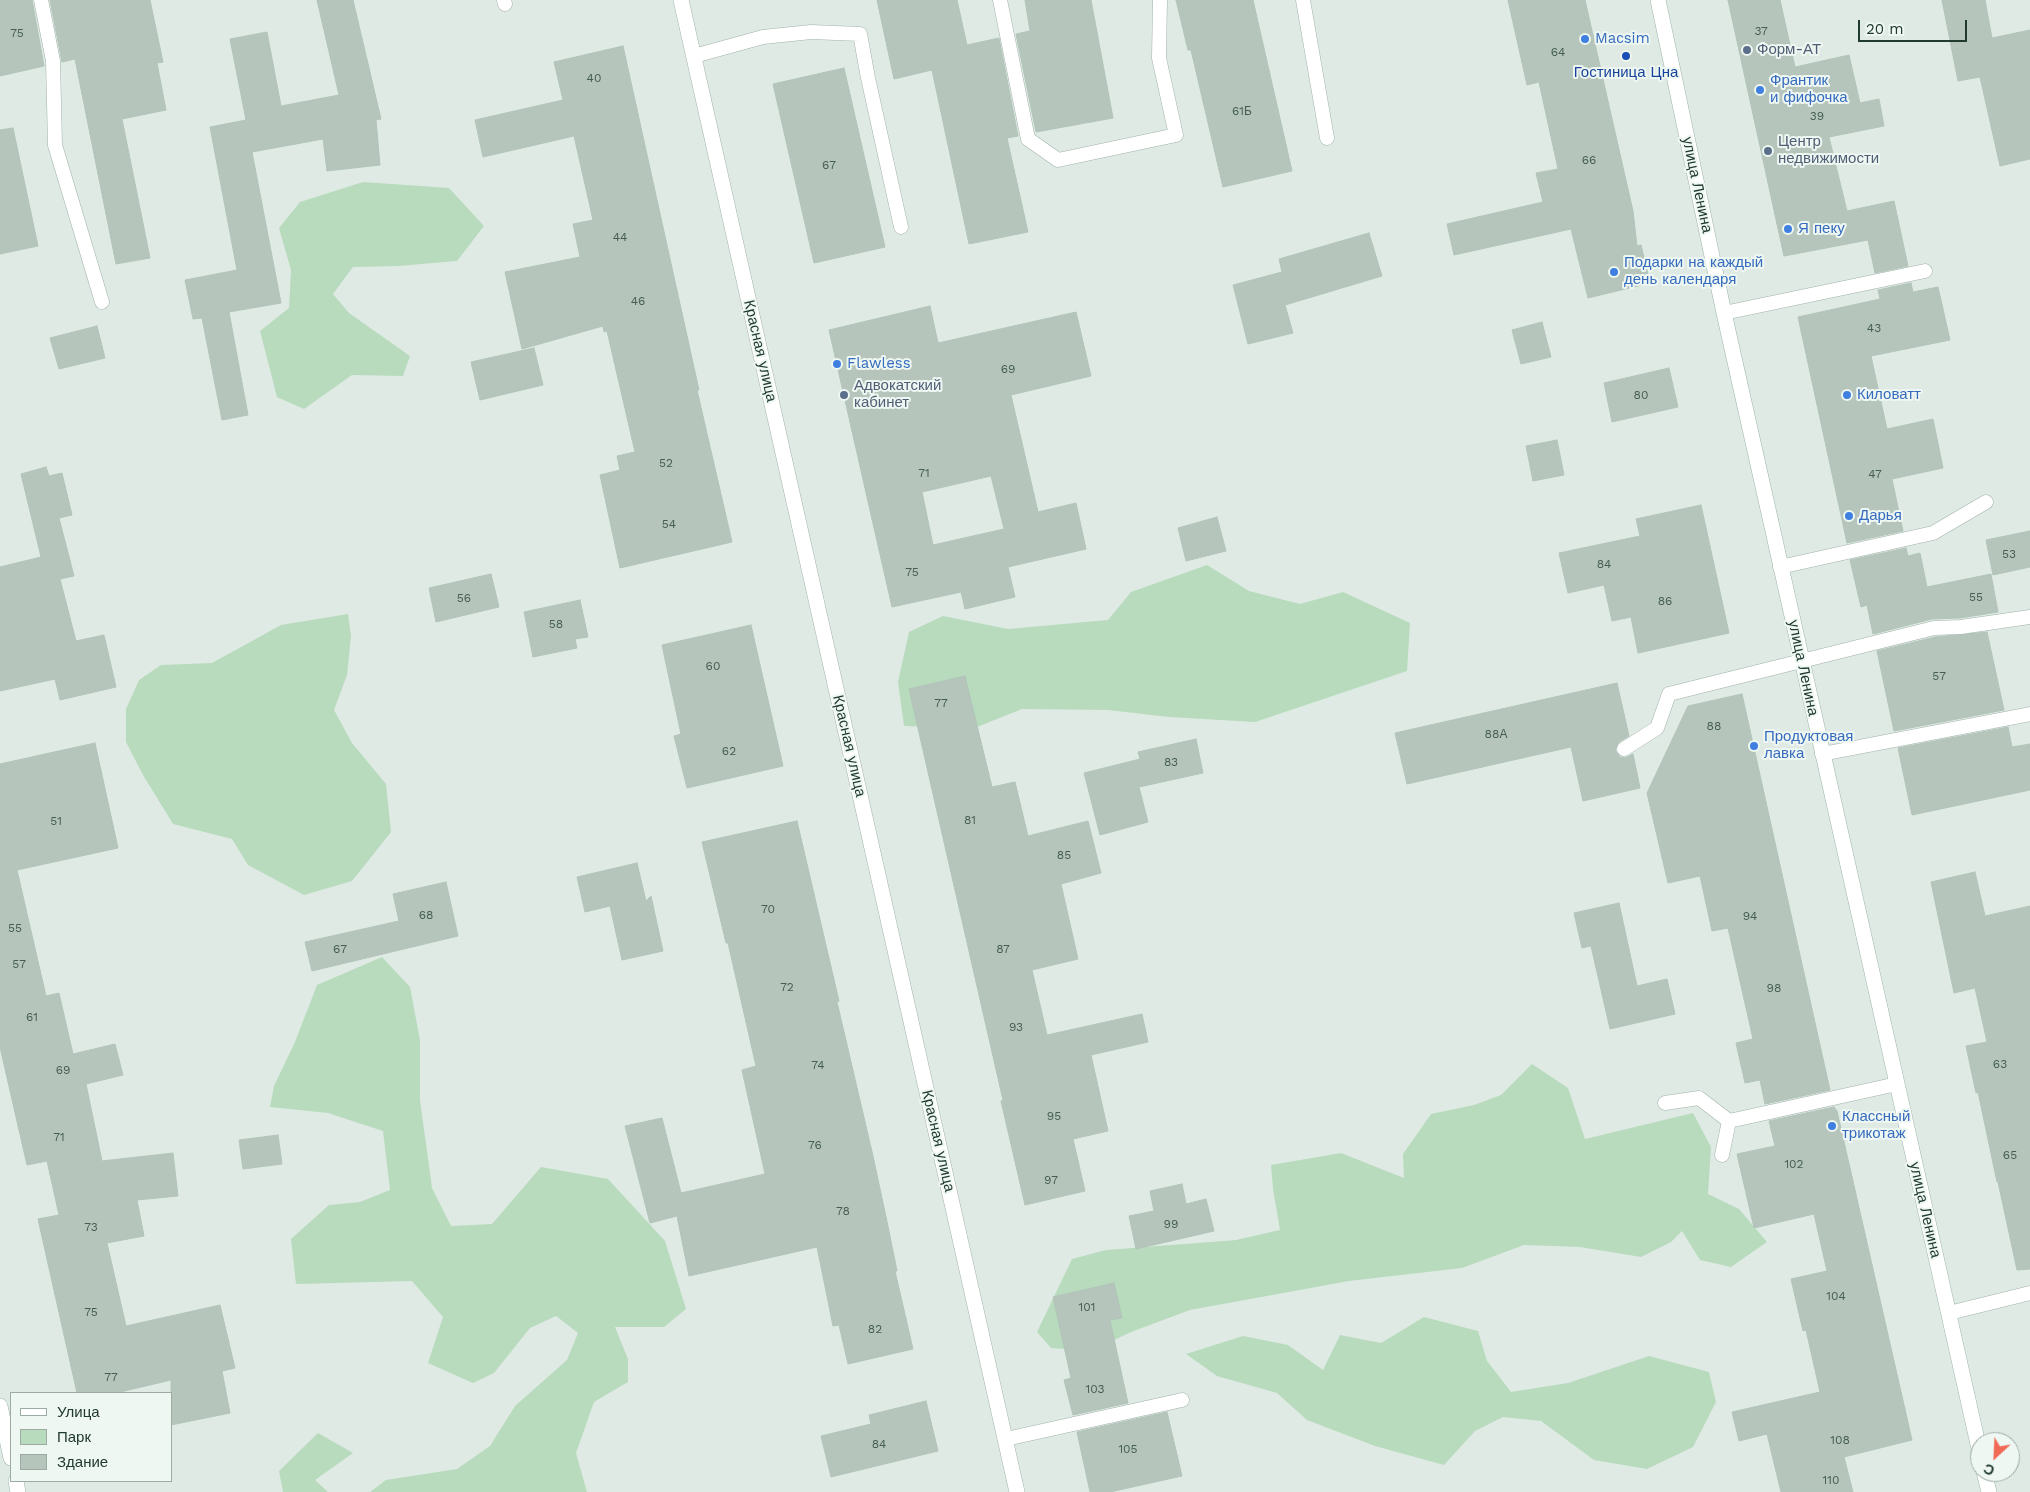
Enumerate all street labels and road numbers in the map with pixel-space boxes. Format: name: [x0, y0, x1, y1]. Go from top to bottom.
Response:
street label: улица Ленина: [1678, 135, 1716, 235]
street label: Красная улица: [740, 298, 780, 404]
street label: улица Ленина: [1784, 618, 1822, 718]
street label: Красная улица: [829, 693, 869, 799]
street label: Красная улица: [918, 1088, 958, 1194]
street label: улица Ленина: [1905, 1160, 1945, 1260]

